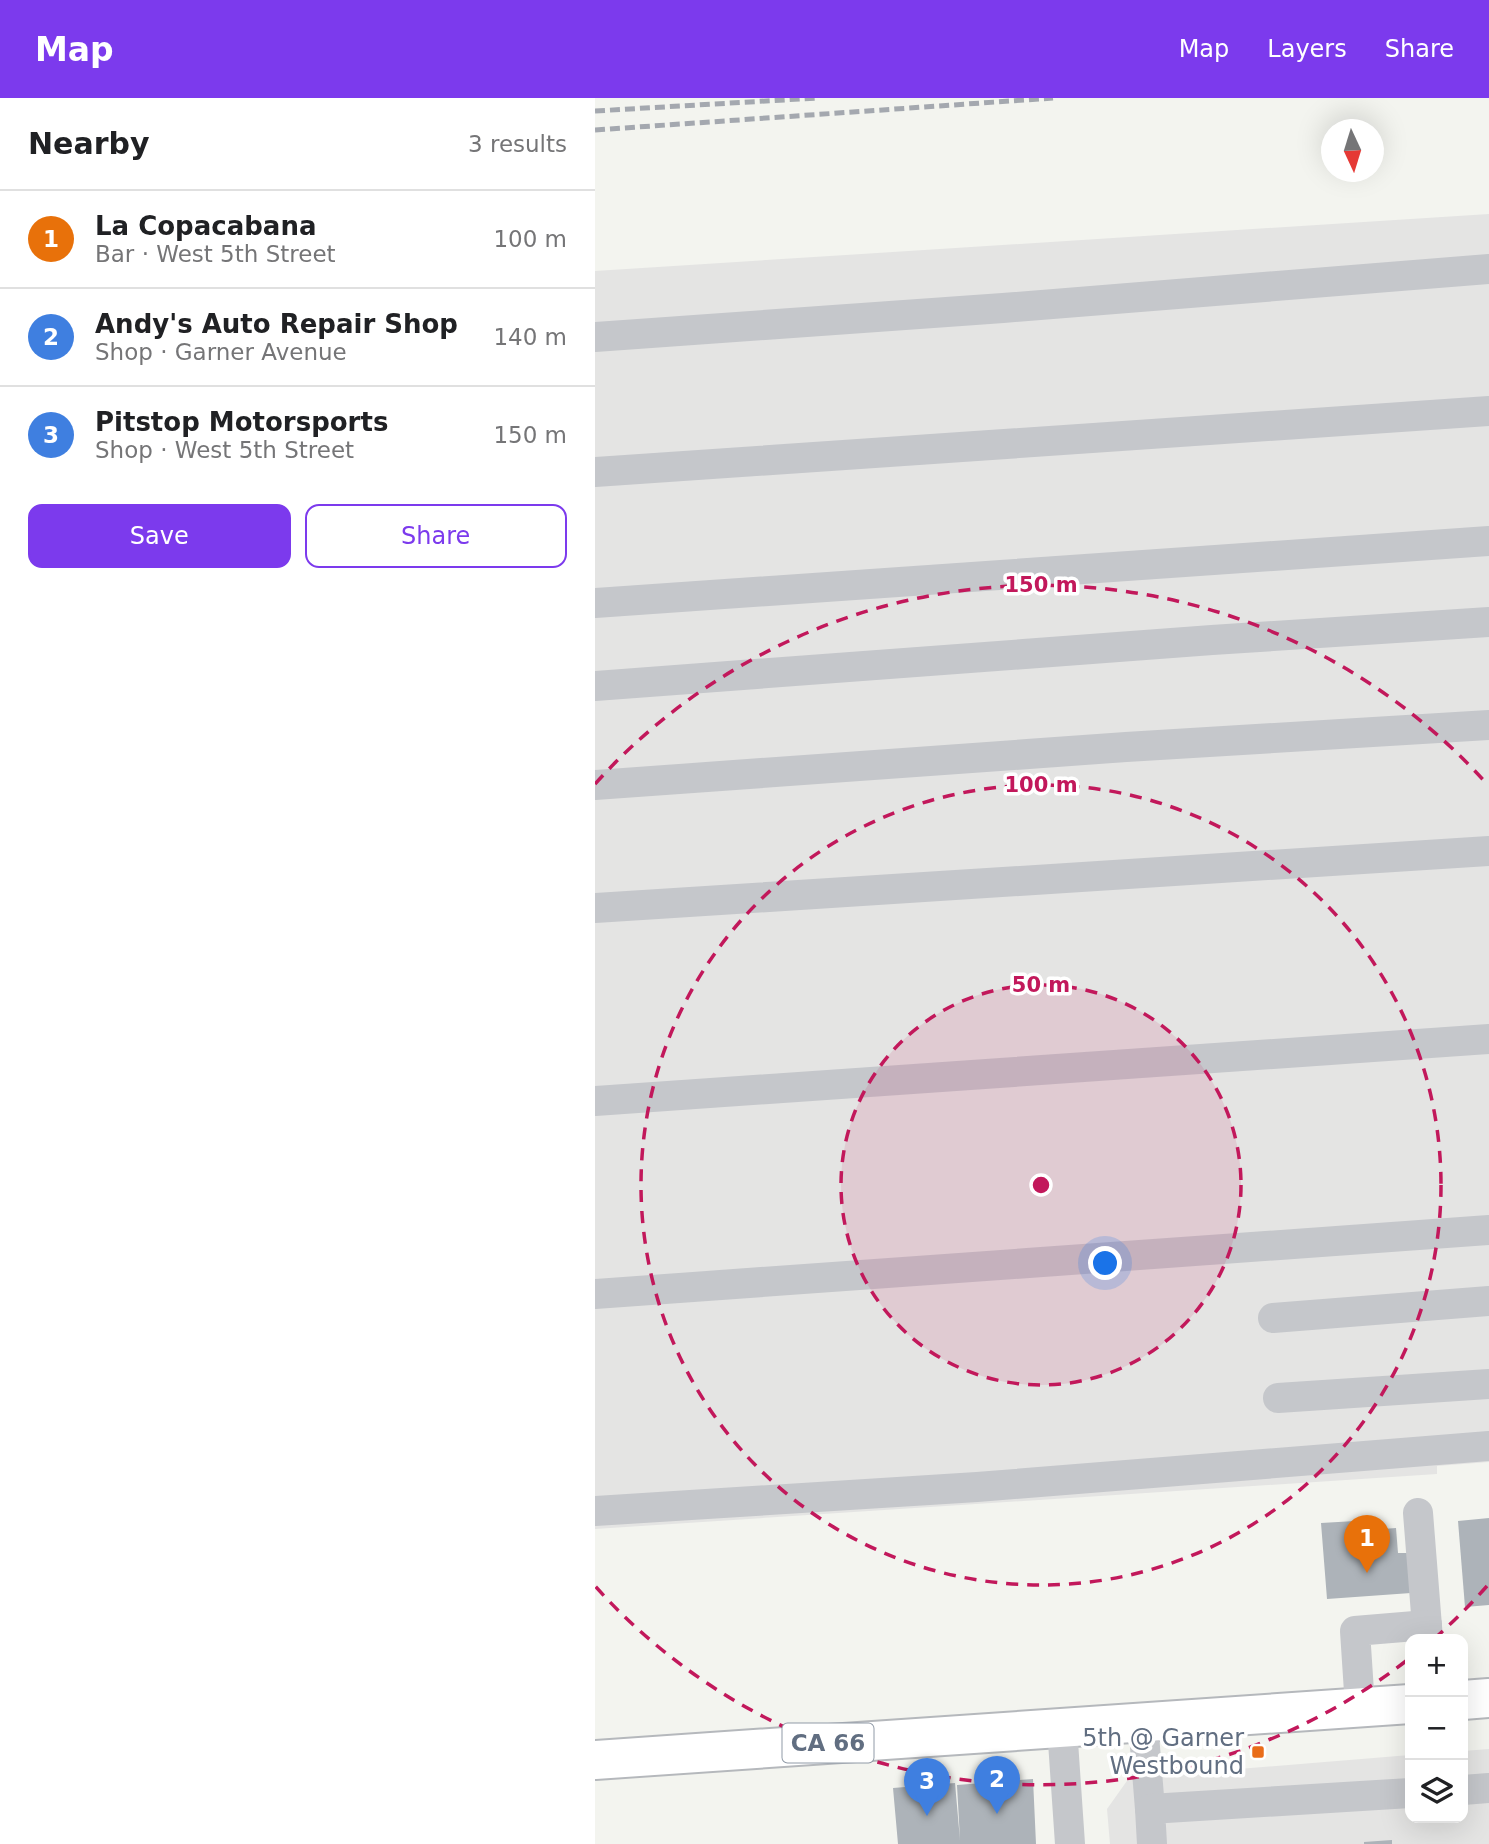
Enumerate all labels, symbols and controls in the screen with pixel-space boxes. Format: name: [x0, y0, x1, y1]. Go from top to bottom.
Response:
text: Map: [35, 30, 114, 69]
text: Map: [1179, 35, 1229, 63]
text: Layers: [1267, 35, 1347, 63]
text: Share: [1385, 35, 1454, 63]
north arrow: [1321, 119, 1384, 182]
text: Nearby: [28, 126, 150, 161]
text: 3 results: [468, 131, 567, 157]
text: La Copacabana: [95, 211, 316, 241]
text: 1: [43, 226, 59, 252]
text: 100 m: [493, 226, 567, 252]
text: Bar · West 5th Street: [95, 241, 336, 267]
text: Andy's Auto Repair Shop: [95, 309, 458, 339]
text: 2: [43, 324, 59, 350]
text: 140 m: [493, 324, 567, 350]
text: Shop · Garner Avenue: [95, 339, 347, 365]
text: Pitstop Motorsports: [95, 407, 388, 437]
text: 3: [43, 422, 59, 448]
text: 150 m: [493, 422, 567, 448]
text: Shop · West 5th Street: [95, 437, 354, 463]
button: Save: [28, 504, 291, 568]
button: Share: [305, 504, 567, 568]
text: 150 m: [1004, 573, 1078, 597]
text: 100 m: [1004, 773, 1078, 797]
text: 50 m: [1012, 973, 1070, 997]
centre of rings: [1029, 1173, 1053, 1197]
your location: [1088, 1246, 1122, 1280]
pin: 1: [1344, 1515, 1390, 1573]
map controls: [1405, 1634, 1468, 1823]
button: +: [1405, 1634, 1468, 1697]
button: −: [1405, 1697, 1468, 1760]
road number: CA 66: [783, 1724, 873, 1762]
place label: 5th @ Garner Westbound: [1082, 1724, 1244, 1780]
marker: 5th @ Garner Westbound: [1250, 1744, 1266, 1760]
pin: 2: [974, 1756, 1020, 1814]
pin: 3: [904, 1758, 950, 1816]
button: layers: [1405, 1760, 1468, 1823]

